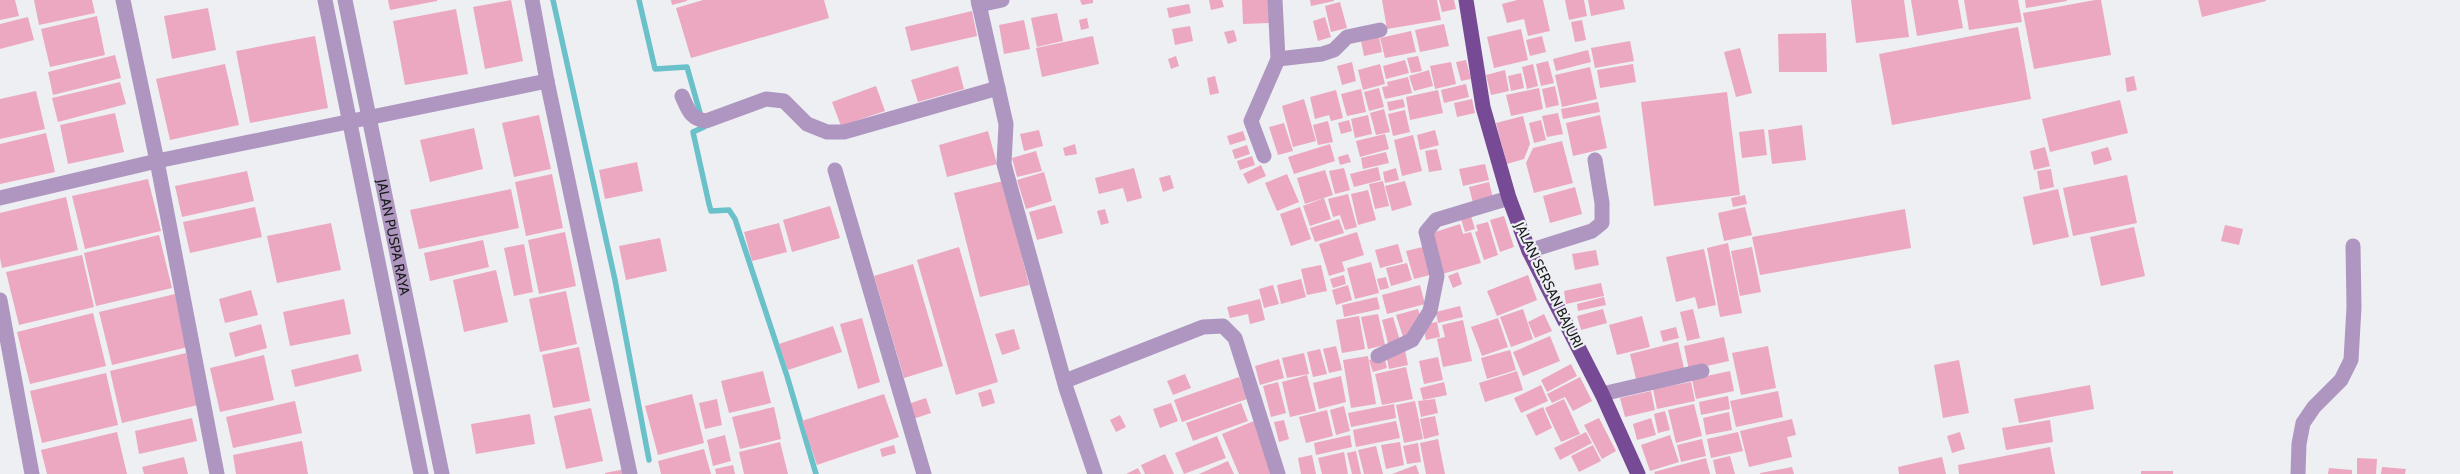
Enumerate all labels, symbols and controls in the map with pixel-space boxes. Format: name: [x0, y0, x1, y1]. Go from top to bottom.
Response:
street label: JALAN PUSPA RAYA: [373, 176, 414, 297]
street label: JALAN SERSAN BAJURI: [1510, 218, 1587, 351]

